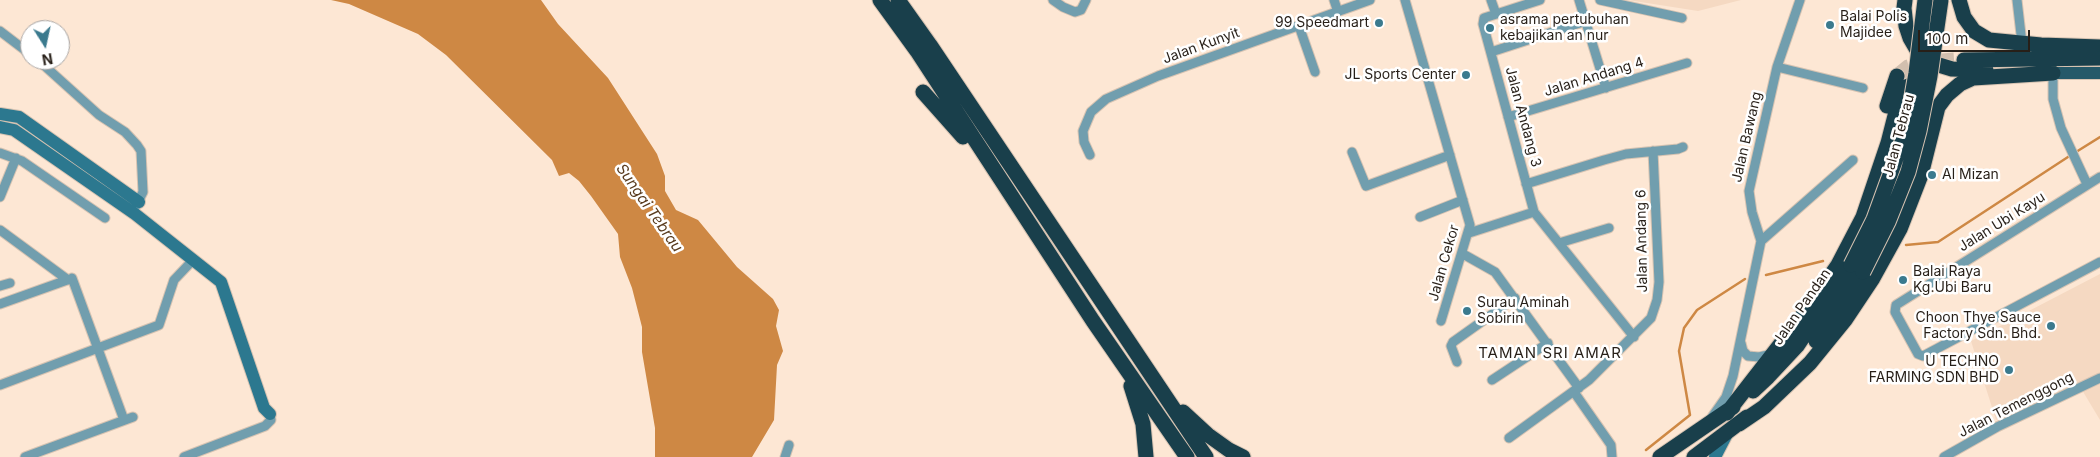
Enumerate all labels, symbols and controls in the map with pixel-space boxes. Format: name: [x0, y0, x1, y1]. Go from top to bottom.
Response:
place label: Balai Polis Majidee: [1840, 9, 1907, 41]
place label: asrama pertubuhan kebajikan an nur: [1500, 12, 1629, 44]
place label: 99 Speedmart: [1275, 15, 1369, 31]
marker: 99 Speedmart: [1373, 17, 1385, 29]
marker: Balai Polis Majidee: [1824, 19, 1836, 31]
north arrow: [20, 20, 70, 70]
scale bar: [1920, 20, 2032, 52]
marker: asrama pertubuhan kebajikan an nur: [1484, 22, 1496, 34]
street label: Jalan Kunyit: [1160, 24, 1242, 68]
text: 100 m: [1926, 29, 1968, 48]
text: N: [41, 50, 54, 69]
street label: Jalan Andang 4: [1542, 54, 1646, 100]
street label: Jalan Andang 3: [1502, 65, 1544, 169]
place label: JL Sports Center: [1344, 67, 1456, 83]
marker: JL Sports Center: [1460, 69, 1472, 81]
street label: Jalan Bawang: [1728, 90, 1766, 184]
street label: Jalan Tebrau: [1880, 93, 1918, 179]
water label: Sungai Tebrau: [612, 160, 686, 256]
place label: Al Mizan: [1942, 167, 1999, 183]
marker: Al Mizan: [1926, 169, 1938, 181]
street label: Jalan Andang 6: [1633, 189, 1651, 293]
street label: Jalan Ubi Kayu: [1956, 189, 2048, 255]
street label: Jalan Cekor: [1425, 223, 1463, 303]
place label: Balai Raya Kg.Ubi Baru: [1913, 264, 1991, 296]
street label: Jalan Pandan: [1770, 266, 1834, 348]
marker: Balai Raya Kg.Ubi Baru: [1897, 274, 1909, 286]
place label: Surau Aminah Sobirin: [1477, 295, 1569, 328]
marker: Surau Aminah Sobirin: [1461, 305, 1473, 317]
place label: Choon Thye Sauce Factory Sdn. Bhd.: [1915, 310, 2041, 342]
marker: Choon Thye Sauce Factory Sdn. Bhd.: [2045, 320, 2057, 332]
district label: TAMAN SRI AMAR: [1476, 344, 1624, 362]
place label: U TECHNO FARMING SDN BHD: [1869, 354, 1999, 387]
marker: U TECHNO FARMING SDN BHD: [2003, 364, 2015, 376]
street label: Jalan Temenggong: [1956, 369, 2076, 441]

